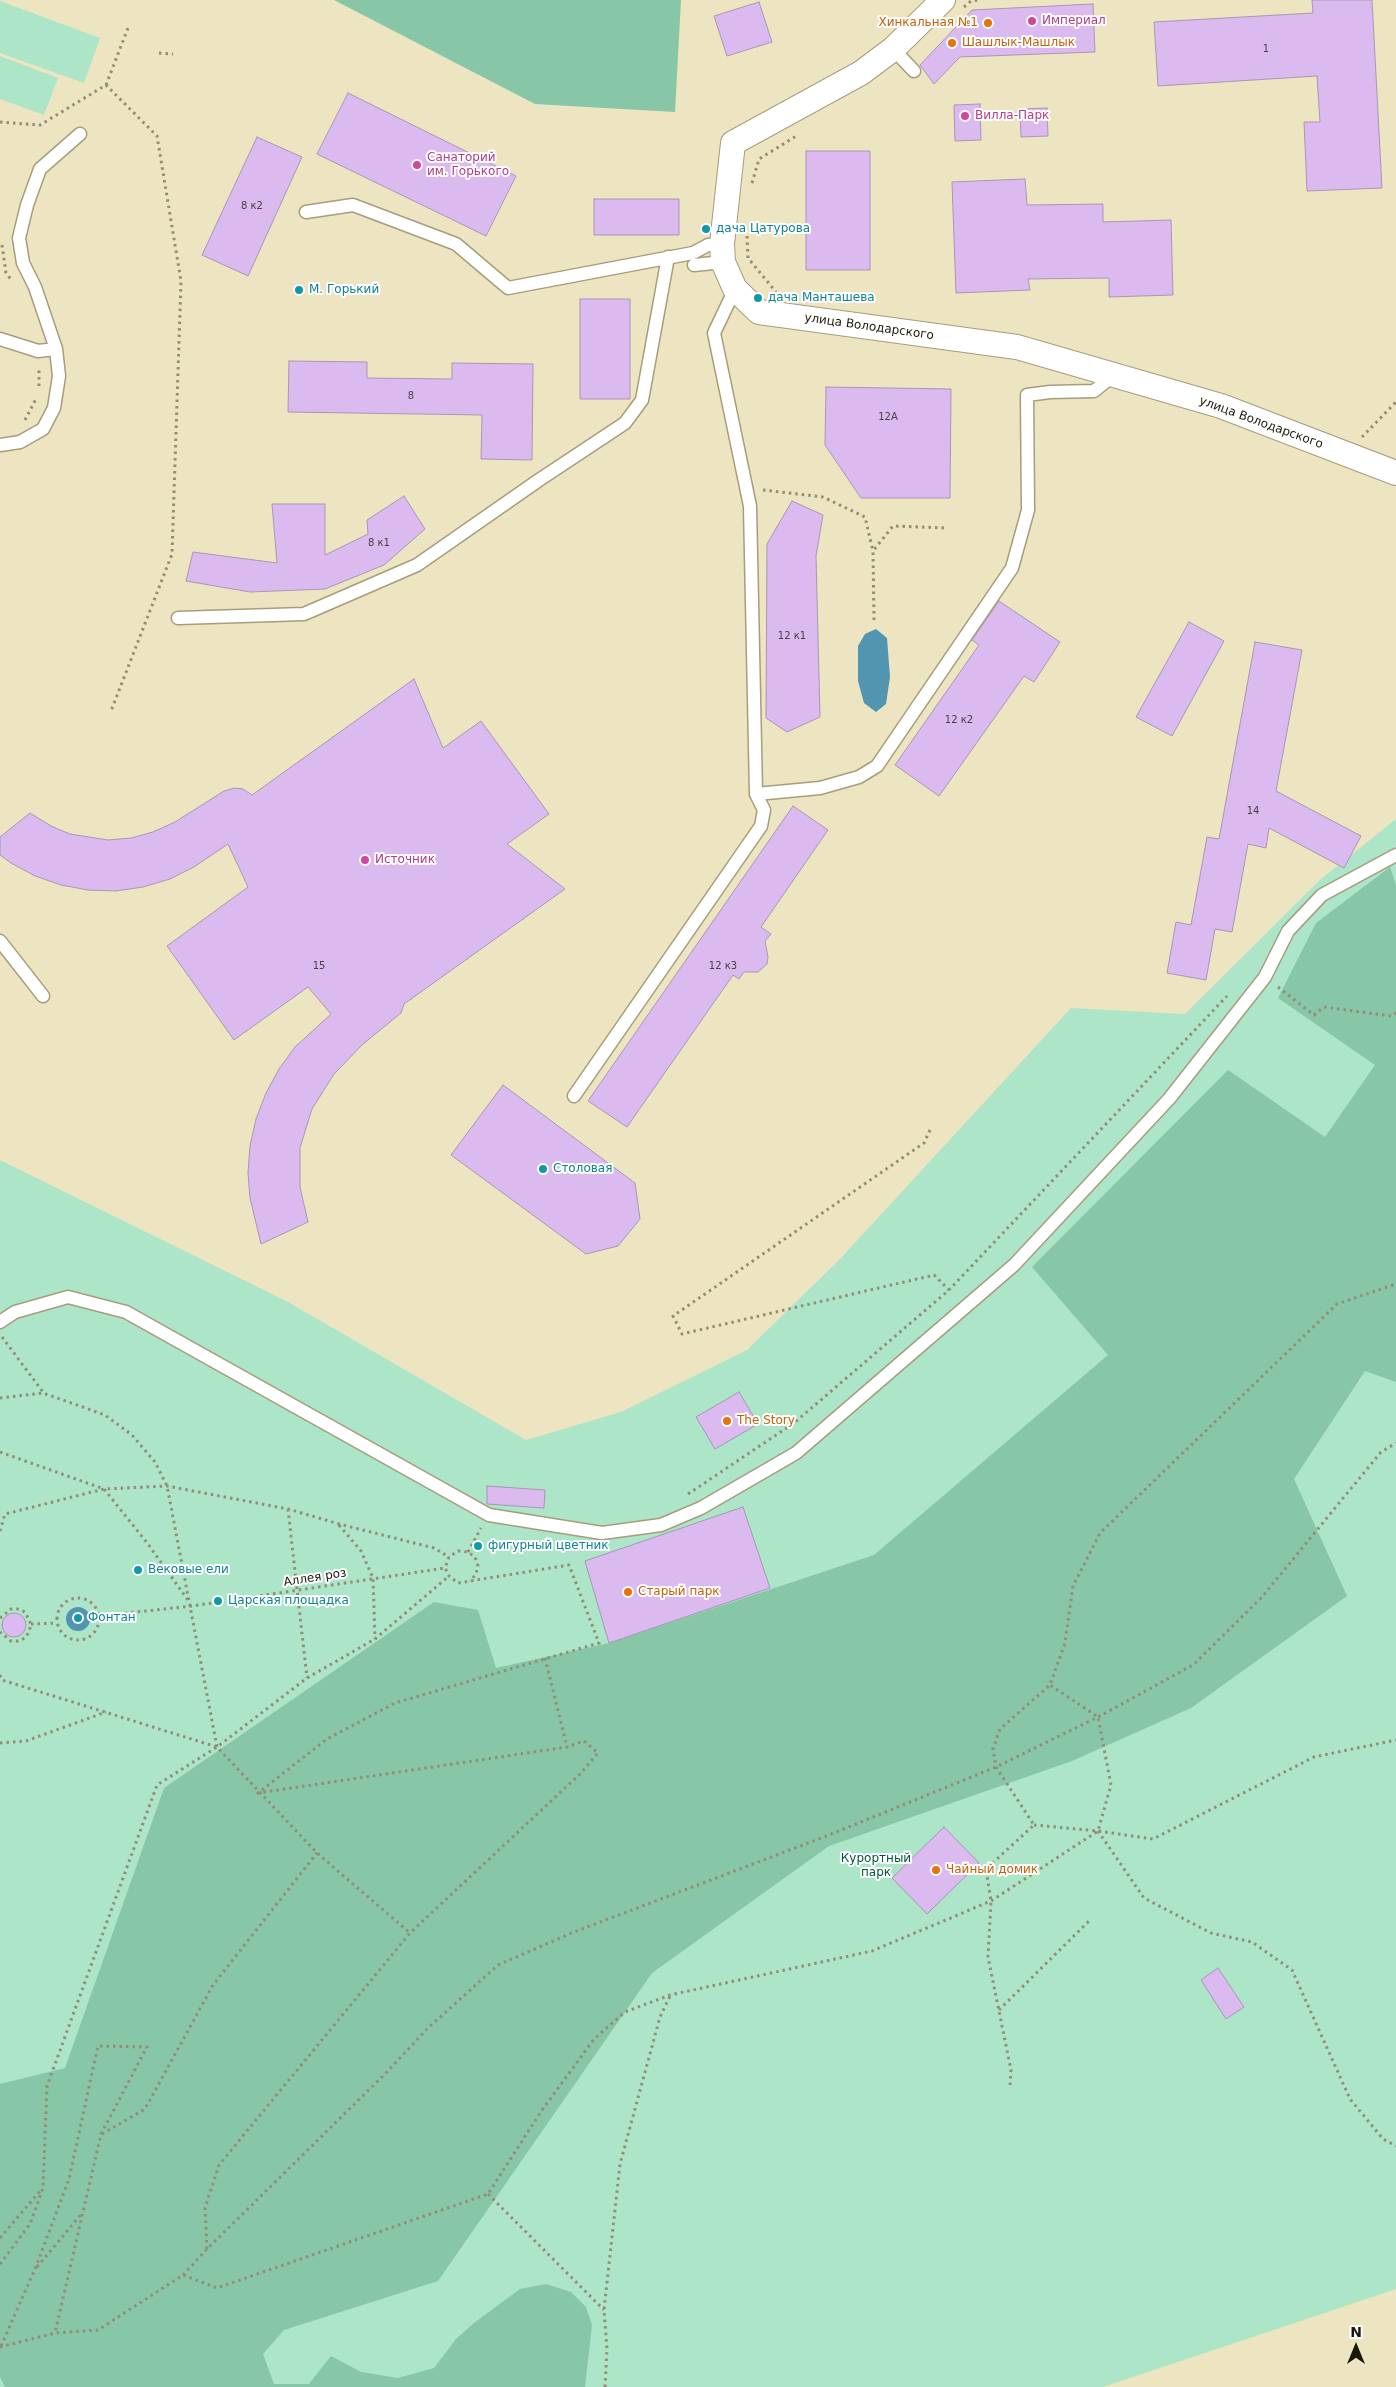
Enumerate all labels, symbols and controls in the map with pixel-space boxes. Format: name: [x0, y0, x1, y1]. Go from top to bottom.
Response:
place label: Империал: [1042, 14, 1106, 28]
marker: Империал: [1026, 15, 1038, 27]
place label: Хинкальная №1: [878, 16, 978, 30]
marker: Хинкальная №1: [982, 17, 994, 29]
place label: Шашлык-Машлык: [962, 36, 1075, 50]
marker: Шашлык-Машлык: [946, 37, 958, 49]
house number: 1: [1263, 43, 1269, 55]
place label: Вилла-Парк: [975, 109, 1049, 123]
marker: Вилла-Парк: [959, 110, 971, 122]
place label: Санаторий им. Горького: [427, 151, 509, 179]
marker: Санаторий им. Горького: [411, 159, 423, 171]
house number: 8 к2: [241, 200, 263, 212]
place label: дача Цатурова: [716, 222, 810, 236]
marker: дача Цатурова: [700, 223, 712, 235]
place label: М. Горький: [309, 283, 379, 297]
marker: М. Горький: [293, 284, 305, 296]
place label: дача Манташева: [768, 291, 875, 305]
marker: дача Манташева: [752, 292, 764, 304]
street label: улица Володарского: [803, 311, 935, 343]
house number: 8: [408, 390, 414, 402]
street label: улица Володарского: [1197, 394, 1325, 452]
house number: 12А: [878, 411, 898, 423]
house number: 8 к1: [368, 537, 390, 549]
house number: 12 к1: [778, 630, 806, 642]
house number: 12 к2: [945, 714, 973, 726]
house number: 14: [1247, 805, 1259, 817]
place label: Источник: [375, 853, 435, 867]
marker: Источник: [359, 854, 371, 866]
house number: 15: [313, 960, 325, 972]
house number: 12 к3: [709, 960, 737, 972]
place label: Столовая: [553, 1162, 612, 1176]
marker: Столовая: [537, 1163, 549, 1175]
place label: The Story: [737, 1414, 795, 1428]
marker: The Story: [721, 1415, 733, 1427]
place label: фигурный цветник: [488, 1539, 609, 1553]
marker: фигурный цветник: [472, 1540, 484, 1552]
place label: Вековые ели: [148, 1563, 229, 1577]
marker: Вековые ели: [132, 1564, 144, 1576]
street label: Аллея роз: [283, 1566, 347, 1590]
place label: Старый парк: [638, 1585, 719, 1599]
marker: Старый парк: [622, 1586, 634, 1598]
place label: Царская площадка: [228, 1594, 349, 1608]
marker: Царская площадка: [212, 1595, 224, 1607]
place label: Фонтан: [88, 1611, 136, 1625]
marker: Фонтан: [72, 1612, 84, 1624]
park label: Курортный парк: [841, 1852, 911, 1880]
place label: Чайный домик: [946, 1863, 1038, 1877]
marker: Чайный домик: [930, 1864, 942, 1876]
north arrow: [1331, 2322, 1381, 2372]
text: N: [1350, 2324, 1362, 2340]

